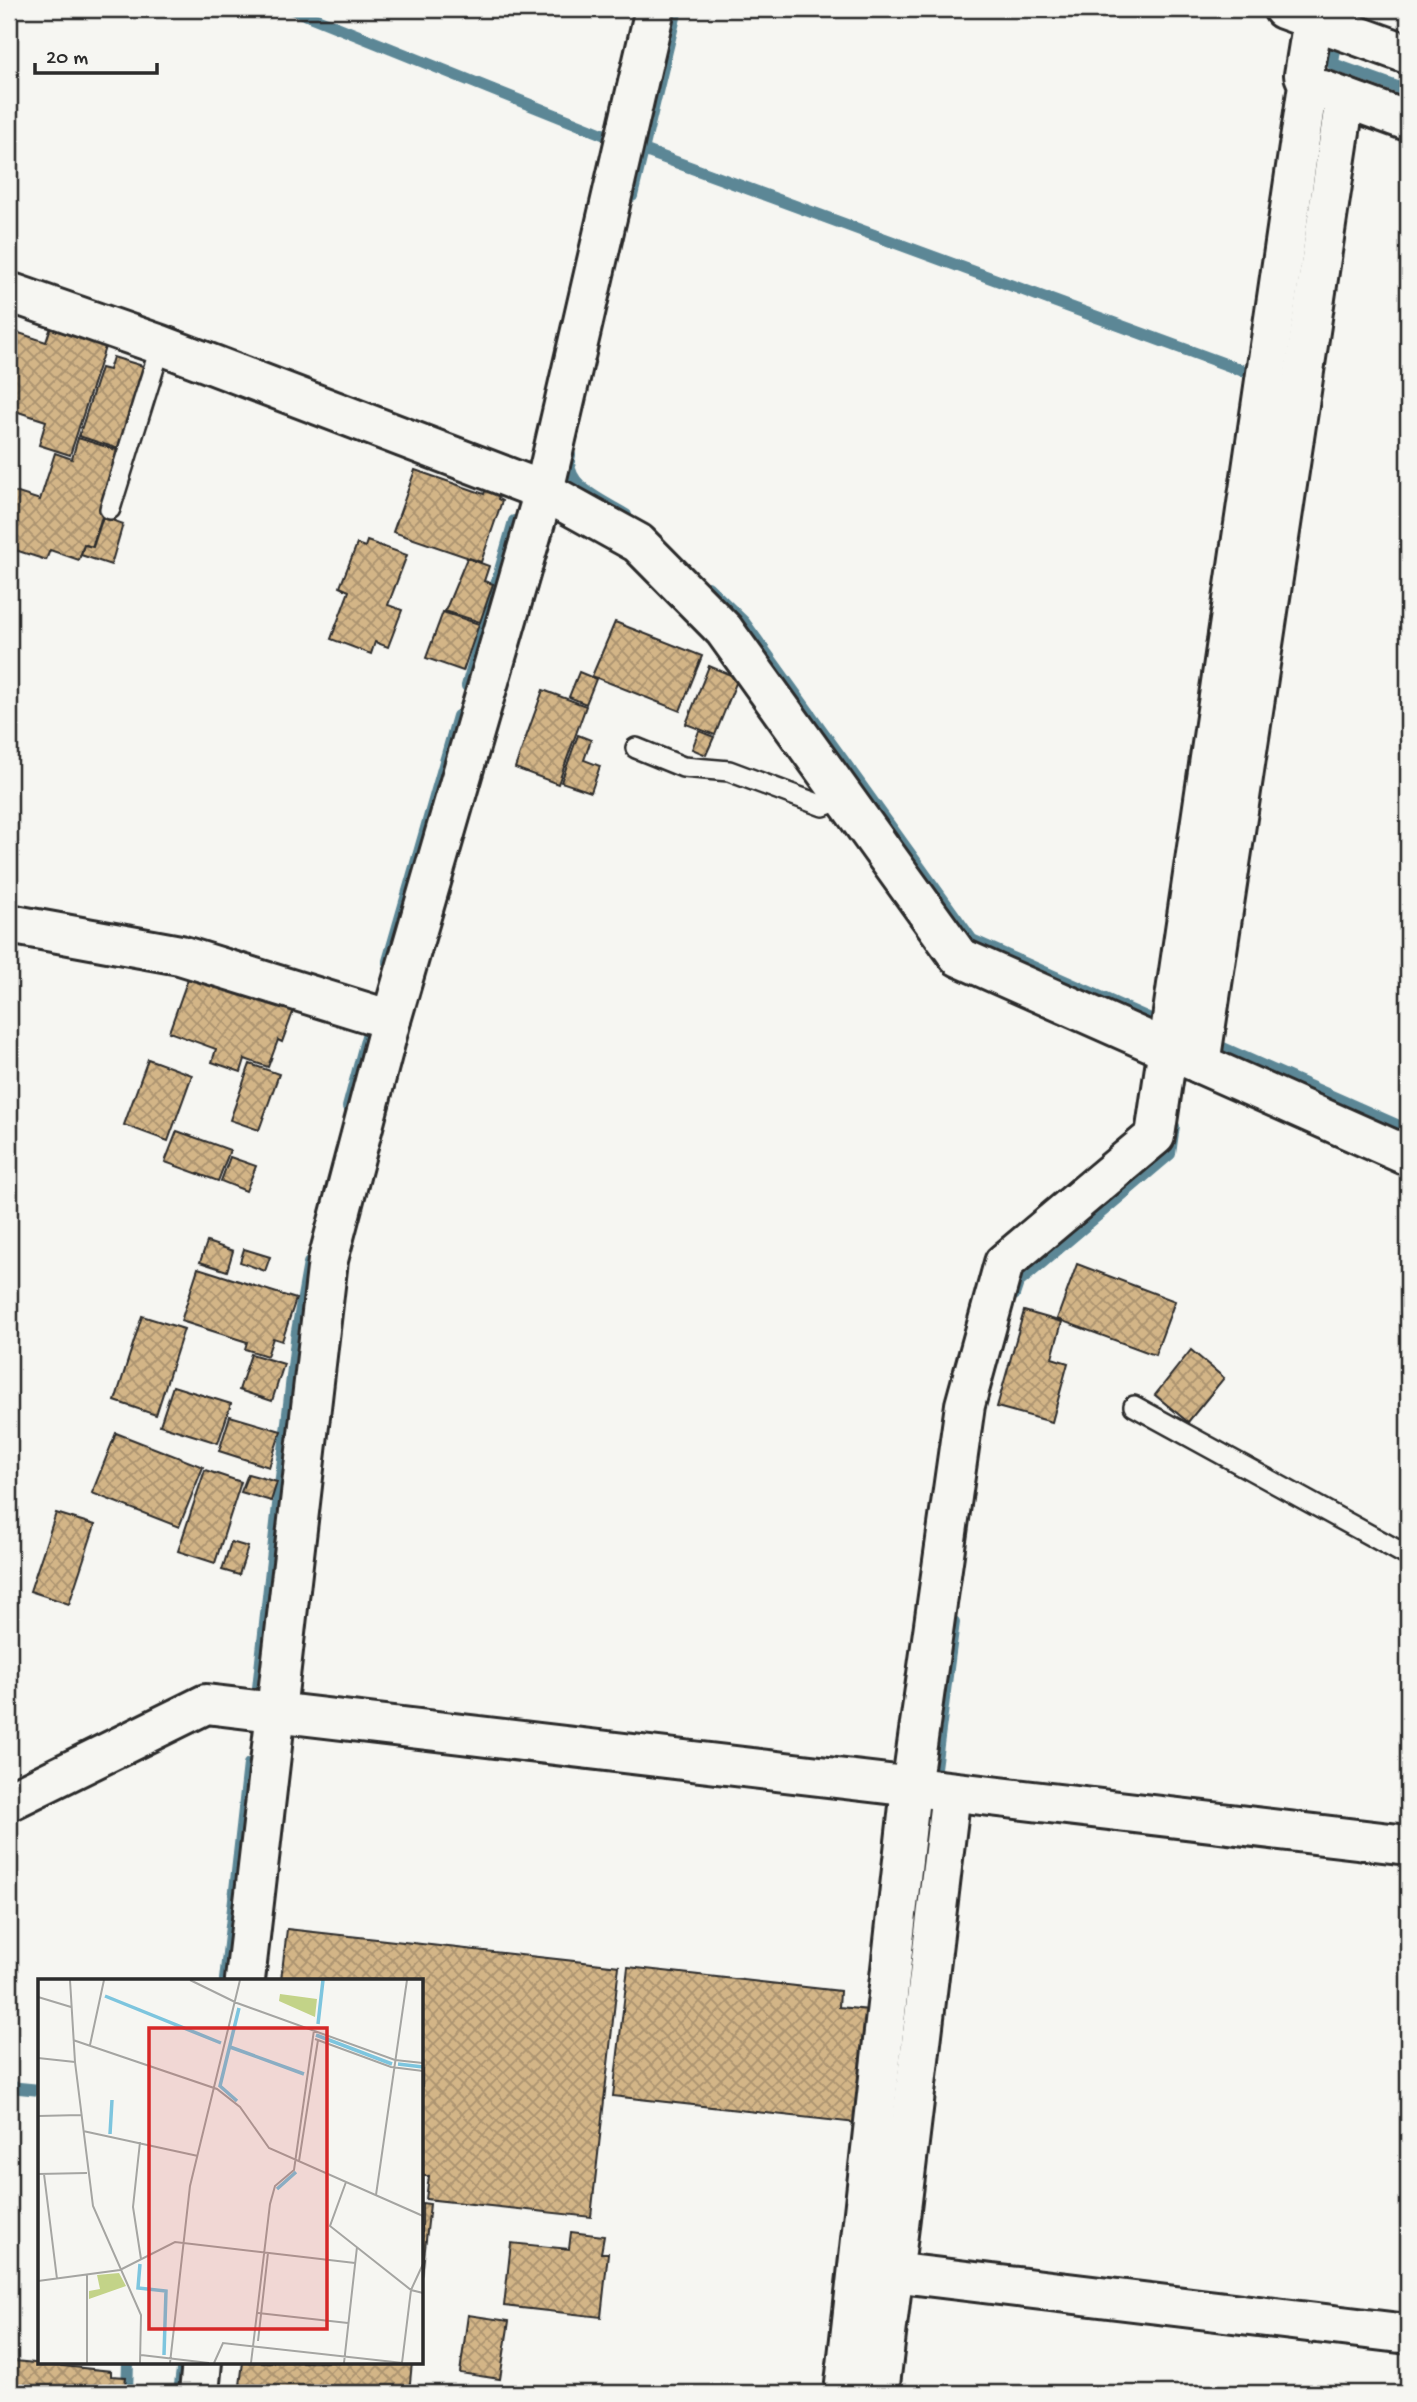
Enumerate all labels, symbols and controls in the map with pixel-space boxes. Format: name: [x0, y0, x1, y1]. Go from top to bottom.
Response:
scale bar: [35, 32, 158, 76]
text: 20 m: [46, 47, 88, 72]
inset map: [38, 1979, 424, 2364]

